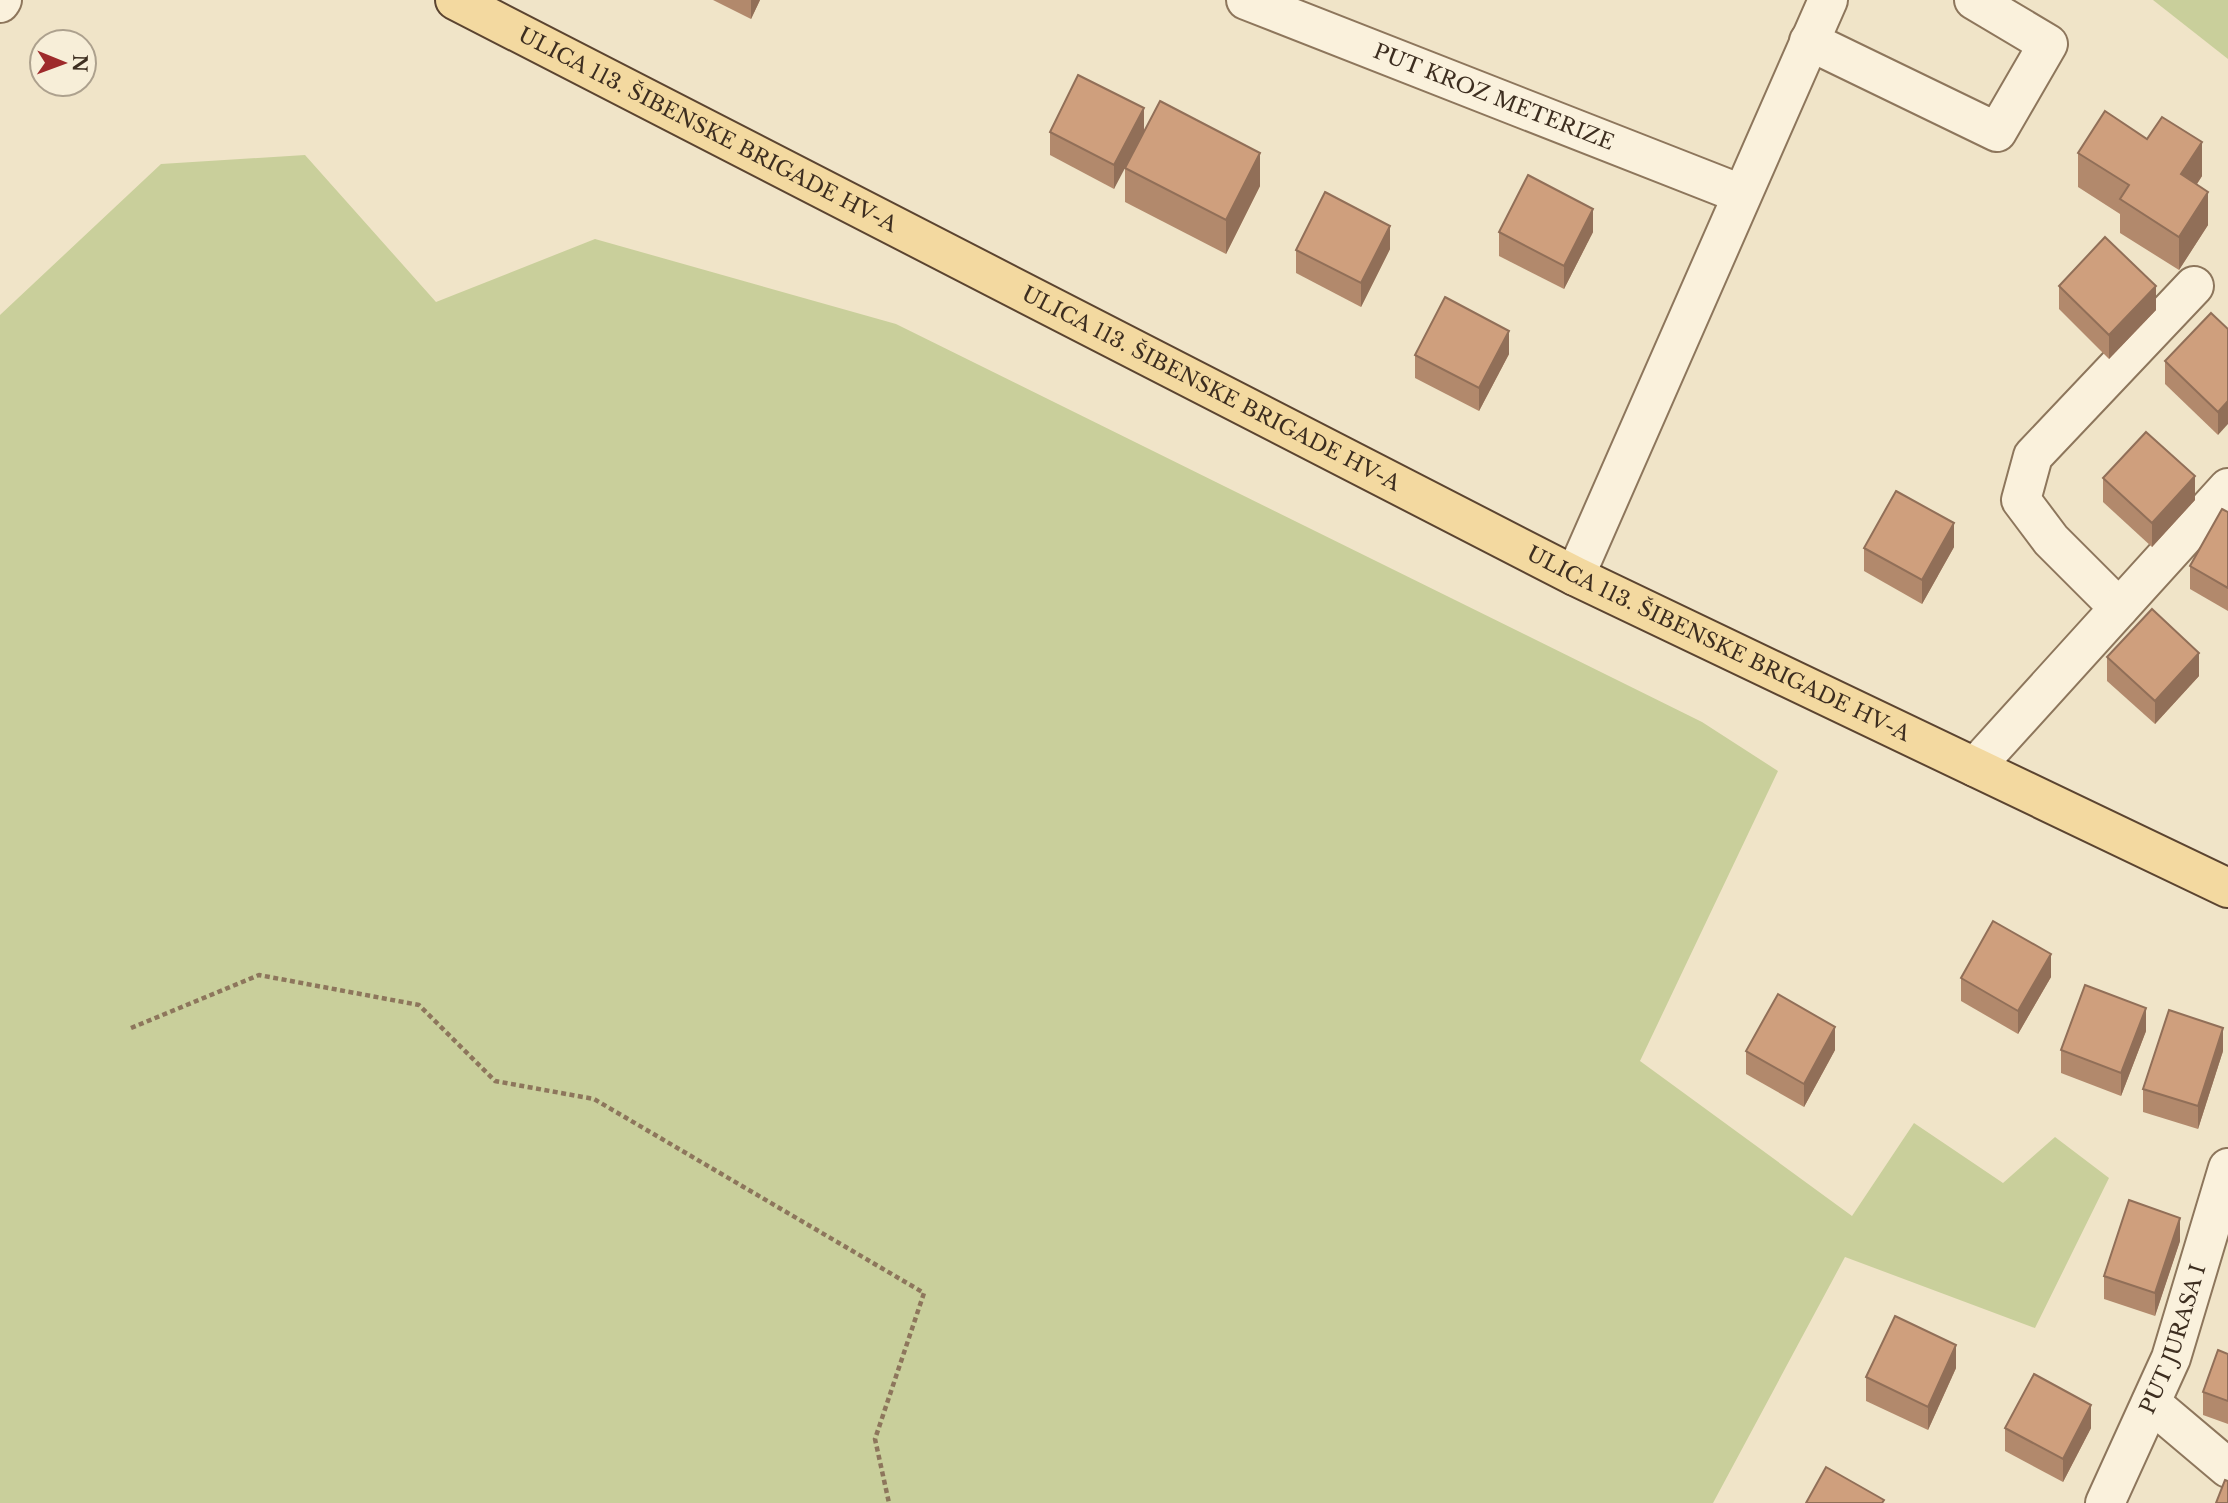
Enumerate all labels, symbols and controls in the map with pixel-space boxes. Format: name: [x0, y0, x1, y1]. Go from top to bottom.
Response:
street label: ULICA 113. ŠIBENSKE BRIGADE HV-A: [514, 22, 902, 238]
north arrow: [28, 28, 98, 98]
street label: PUT KROZ METERIZE: [1370, 38, 1618, 156]
text: N: [68, 54, 91, 73]
street label: ULICA 113. ŠIBENSKE BRIGADE HV-A: [1017, 281, 1405, 497]
street label: ULICA 113. ŠIBENSKE BRIGADE HV-A: [1522, 540, 1915, 747]
street label: PUT JURASA I: [2134, 1261, 2211, 1418]

